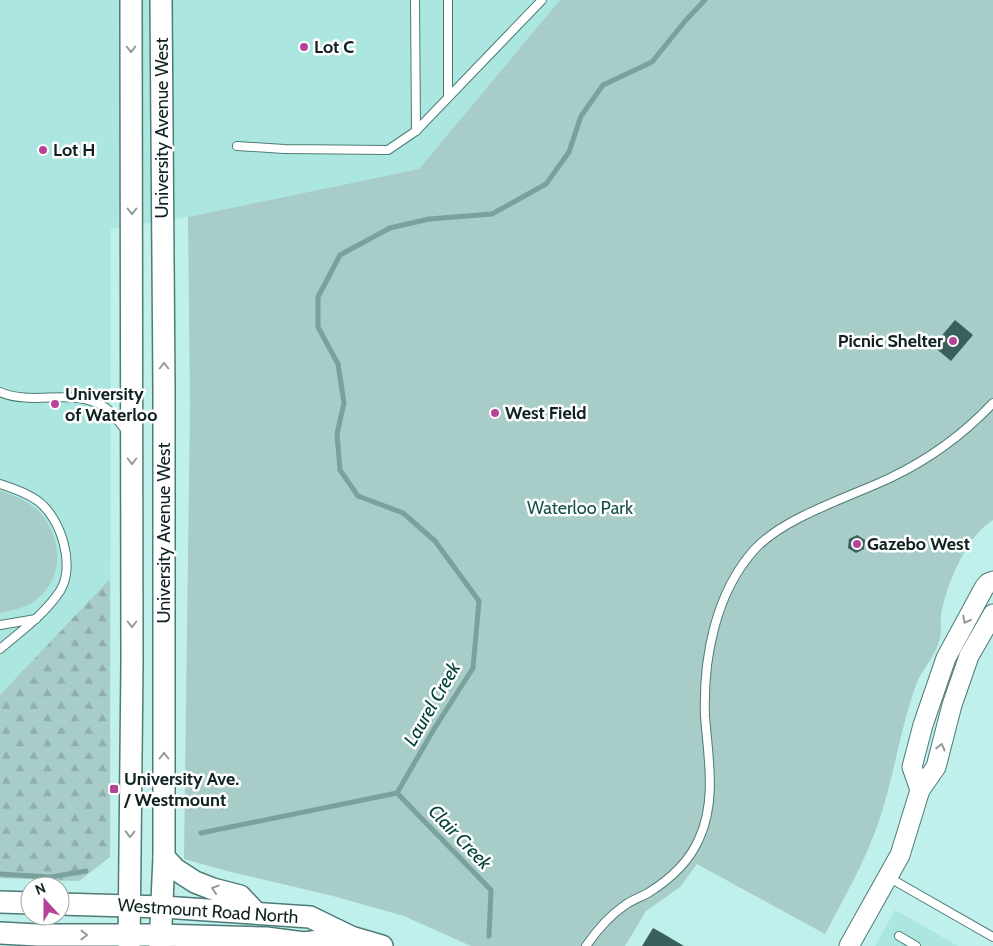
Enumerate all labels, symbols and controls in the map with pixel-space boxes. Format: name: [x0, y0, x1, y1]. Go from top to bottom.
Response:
place label: Lot C: [314, 36, 354, 58]
street label: University Avenue West: [151, 38, 173, 218]
marker: Lot C: [298, 41, 310, 53]
one-way arrow: [126, 45, 136, 53]
place label: Lot H: [53, 139, 95, 161]
marker: Lot H: [37, 144, 49, 156]
one-way arrow: [127, 208, 137, 215]
place label: Picnic Shelter: [838, 330, 943, 352]
marker: Picnic Shelter: [947, 335, 959, 347]
one-way arrow: [159, 362, 169, 370]
place label: University of Waterloo: [65, 383, 157, 426]
marker: University of Waterloo: [49, 398, 61, 410]
place label: West Field: [505, 402, 587, 424]
marker: West Field: [489, 407, 501, 419]
street label: University Avenue West: [153, 443, 175, 623]
one-way arrow: [127, 458, 137, 465]
park label: Waterloo Park: [527, 497, 634, 519]
place label: Gazebo West: [867, 533, 970, 555]
marker: Gazebo West: [851, 538, 863, 550]
one-way arrow: [962, 615, 972, 624]
one-way arrow: [127, 620, 137, 628]
water label: Laurel Creek: [399, 657, 466, 750]
one-way arrow: [935, 743, 946, 752]
one-way arrow: [159, 752, 169, 760]
place label: University Ave. / Westmount: [123, 768, 239, 811]
marker: University Ave. / Westmount: [108, 783, 120, 795]
water label: Clair Creek: [424, 800, 497, 875]
one-way arrow: [125, 830, 135, 838]
north arrow: [20, 876, 70, 926]
text: N: [32, 879, 48, 899]
one-way arrow: [212, 885, 220, 895]
street label: Westmount Road North: [117, 894, 299, 928]
one-way arrow: [80, 930, 88, 940]

